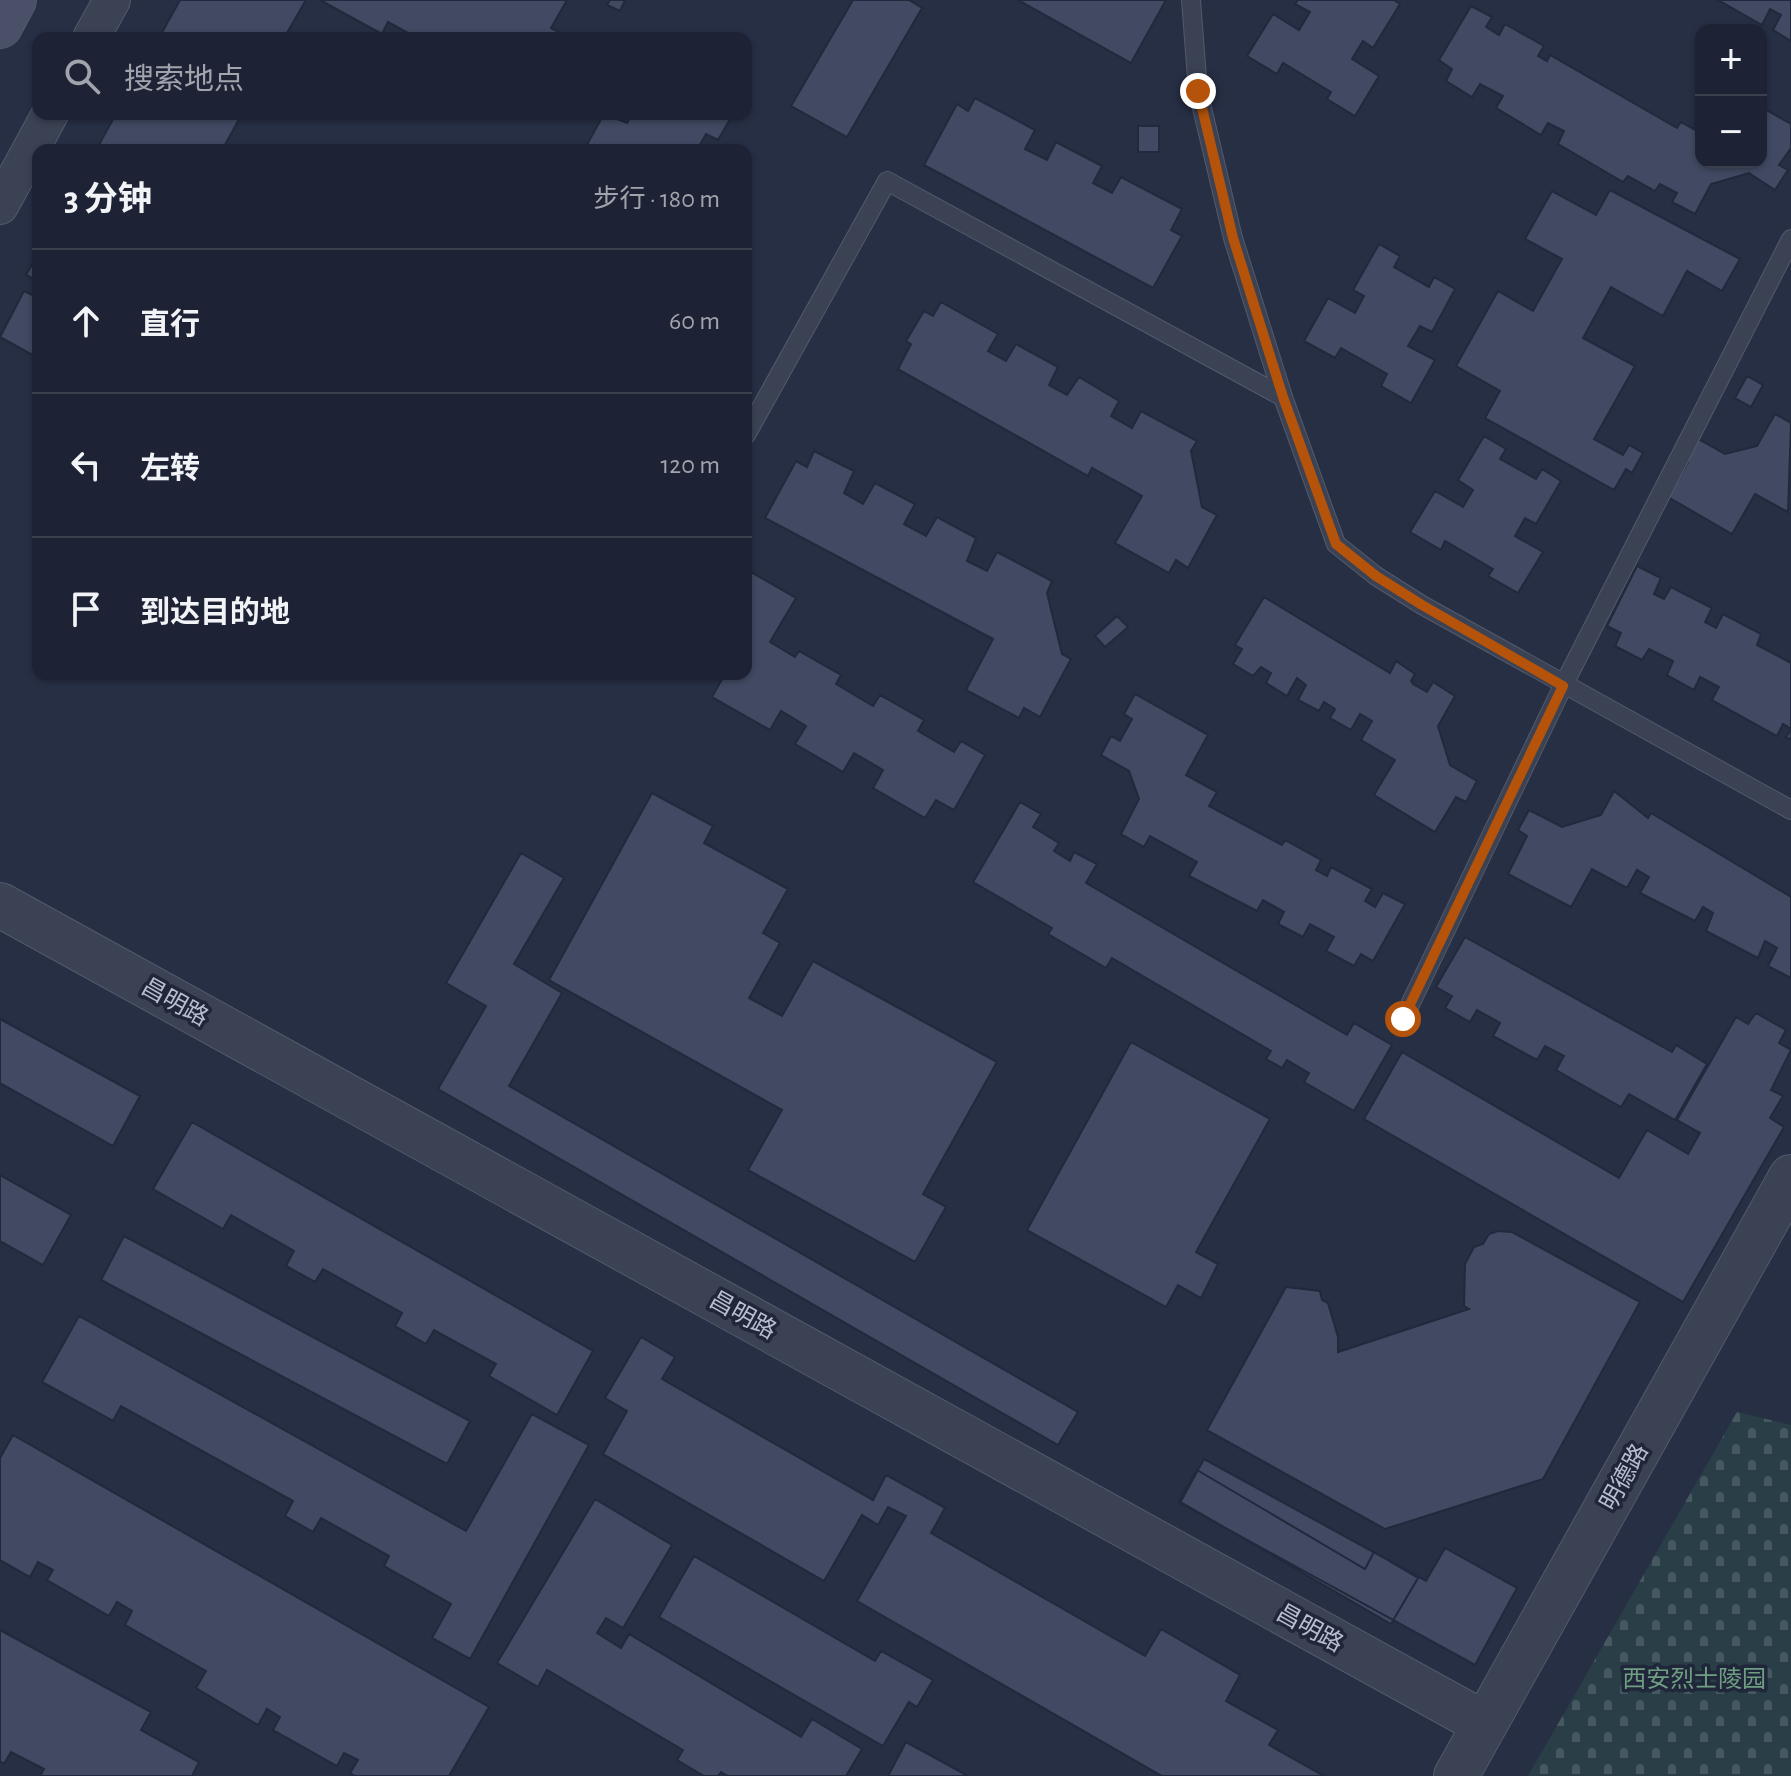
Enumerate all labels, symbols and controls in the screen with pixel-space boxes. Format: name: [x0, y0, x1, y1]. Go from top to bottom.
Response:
map controls: [1695, 24, 1767, 168]
button: +: [1695, 24, 1767, 96]
search box: [32, 32, 752, 120]
icon: search: [60, 54, 104, 98]
text: 搜索地点: [124, 65, 244, 95]
route end: [1180, 73, 1216, 109]
button: −: [1695, 96, 1767, 168]
text: 3 分钟: [64, 183, 152, 217]
text: 步行 · 180 m: [593, 186, 720, 212]
icon: ahead: [64, 299, 108, 343]
text: 60 m: [669, 308, 720, 334]
text: 直行: [140, 310, 200, 340]
icon: left: [64, 443, 108, 487]
text: 120 m: [660, 452, 720, 478]
text: 左转: [140, 454, 200, 484]
icon: arrive: [64, 587, 108, 631]
text: 到达目的地: [140, 598, 290, 628]
street label: 昌明路: [137, 973, 213, 1031]
route start: [1385, 1001, 1421, 1037]
street label: 昌明路: [705, 1286, 781, 1344]
street label: 明德路: [1595, 1439, 1653, 1515]
street label: 昌明路: [1272, 1599, 1348, 1657]
park label: 西安烈士陵园: [1622, 1666, 1766, 1692]

